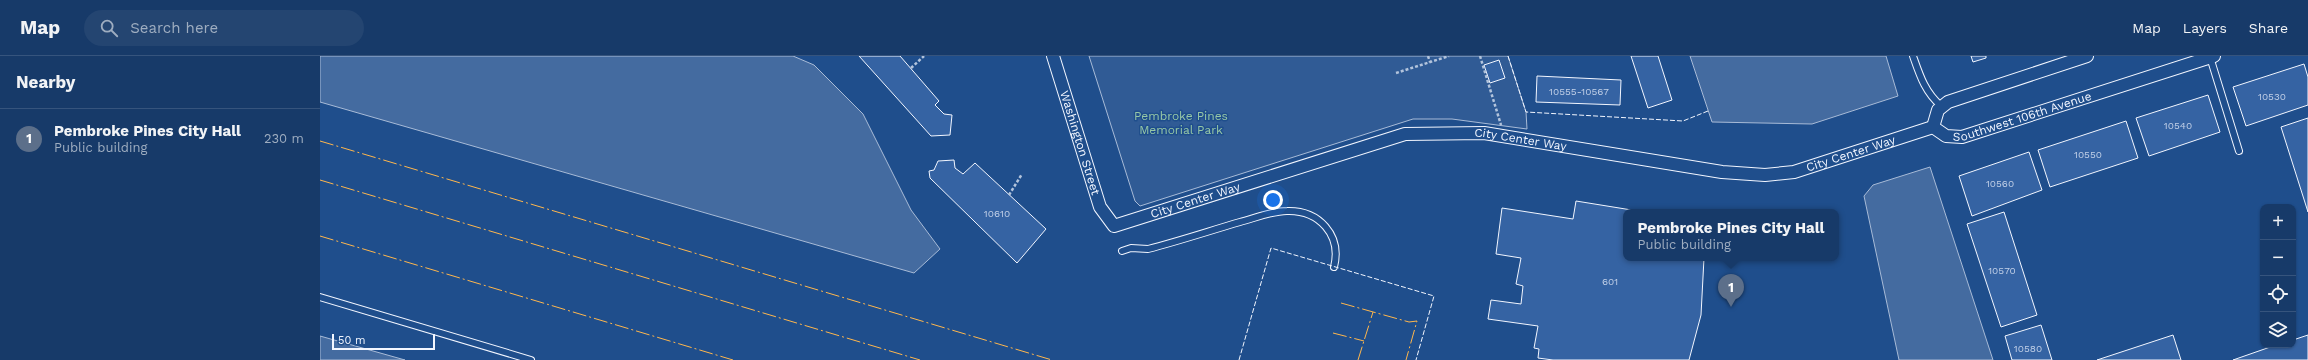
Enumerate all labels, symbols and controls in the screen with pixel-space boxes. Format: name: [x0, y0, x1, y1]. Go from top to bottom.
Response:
search box: [84, 10, 364, 46]
text: Map: [20, 16, 60, 39]
icon: search: [98, 17, 120, 39]
text: Search here: [130, 19, 218, 37]
text: Map: [2132, 20, 2161, 36]
text: Layers: [2183, 20, 2227, 36]
text: Share: [2249, 20, 2288, 36]
text: Nearby: [16, 72, 75, 92]
house number: 10555-10567: [1549, 86, 1609, 97]
street label: Washington Street: [1057, 89, 1103, 197]
street label: Southwest 106th Avenue: [1952, 89, 2093, 144]
house number: 10530: [2258, 91, 2286, 102]
park label: Pembroke Pines Memorial Park: [1134, 109, 1228, 137]
house number: 10540: [2164, 120, 2192, 131]
text: Pembroke Pines City Hall: [54, 122, 241, 140]
street label: City Center Way: [1474, 126, 1568, 154]
text: 1: [26, 131, 32, 146]
text: 230 m: [264, 131, 304, 146]
street label: City Center Way: [1804, 132, 1898, 175]
text: Public building: [54, 140, 147, 155]
house number: 10550: [2074, 149, 2102, 160]
house number: 10560: [1986, 178, 2014, 189]
street label: City Center Way: [1149, 179, 1243, 221]
your location: [1263, 190, 1283, 210]
map controls: [2260, 204, 2296, 348]
button: +: [2260, 204, 2296, 240]
house number: 10610: [984, 208, 1010, 219]
popup: [1623, 209, 1839, 261]
text: Pembroke Pines City Hall: [1637, 219, 1825, 237]
text: Public building: [1637, 237, 1731, 252]
button: −: [2260, 240, 2296, 276]
house number: 10570: [1988, 265, 2016, 276]
pin: 1: [1718, 274, 1744, 307]
house number: 601: [1602, 276, 1618, 287]
button: locate: [2260, 276, 2296, 312]
button: layers: [2260, 312, 2296, 348]
scale bar: [332, 332, 435, 351]
text: 50 m: [338, 334, 365, 347]
house number: 10580: [2014, 343, 2042, 354]

